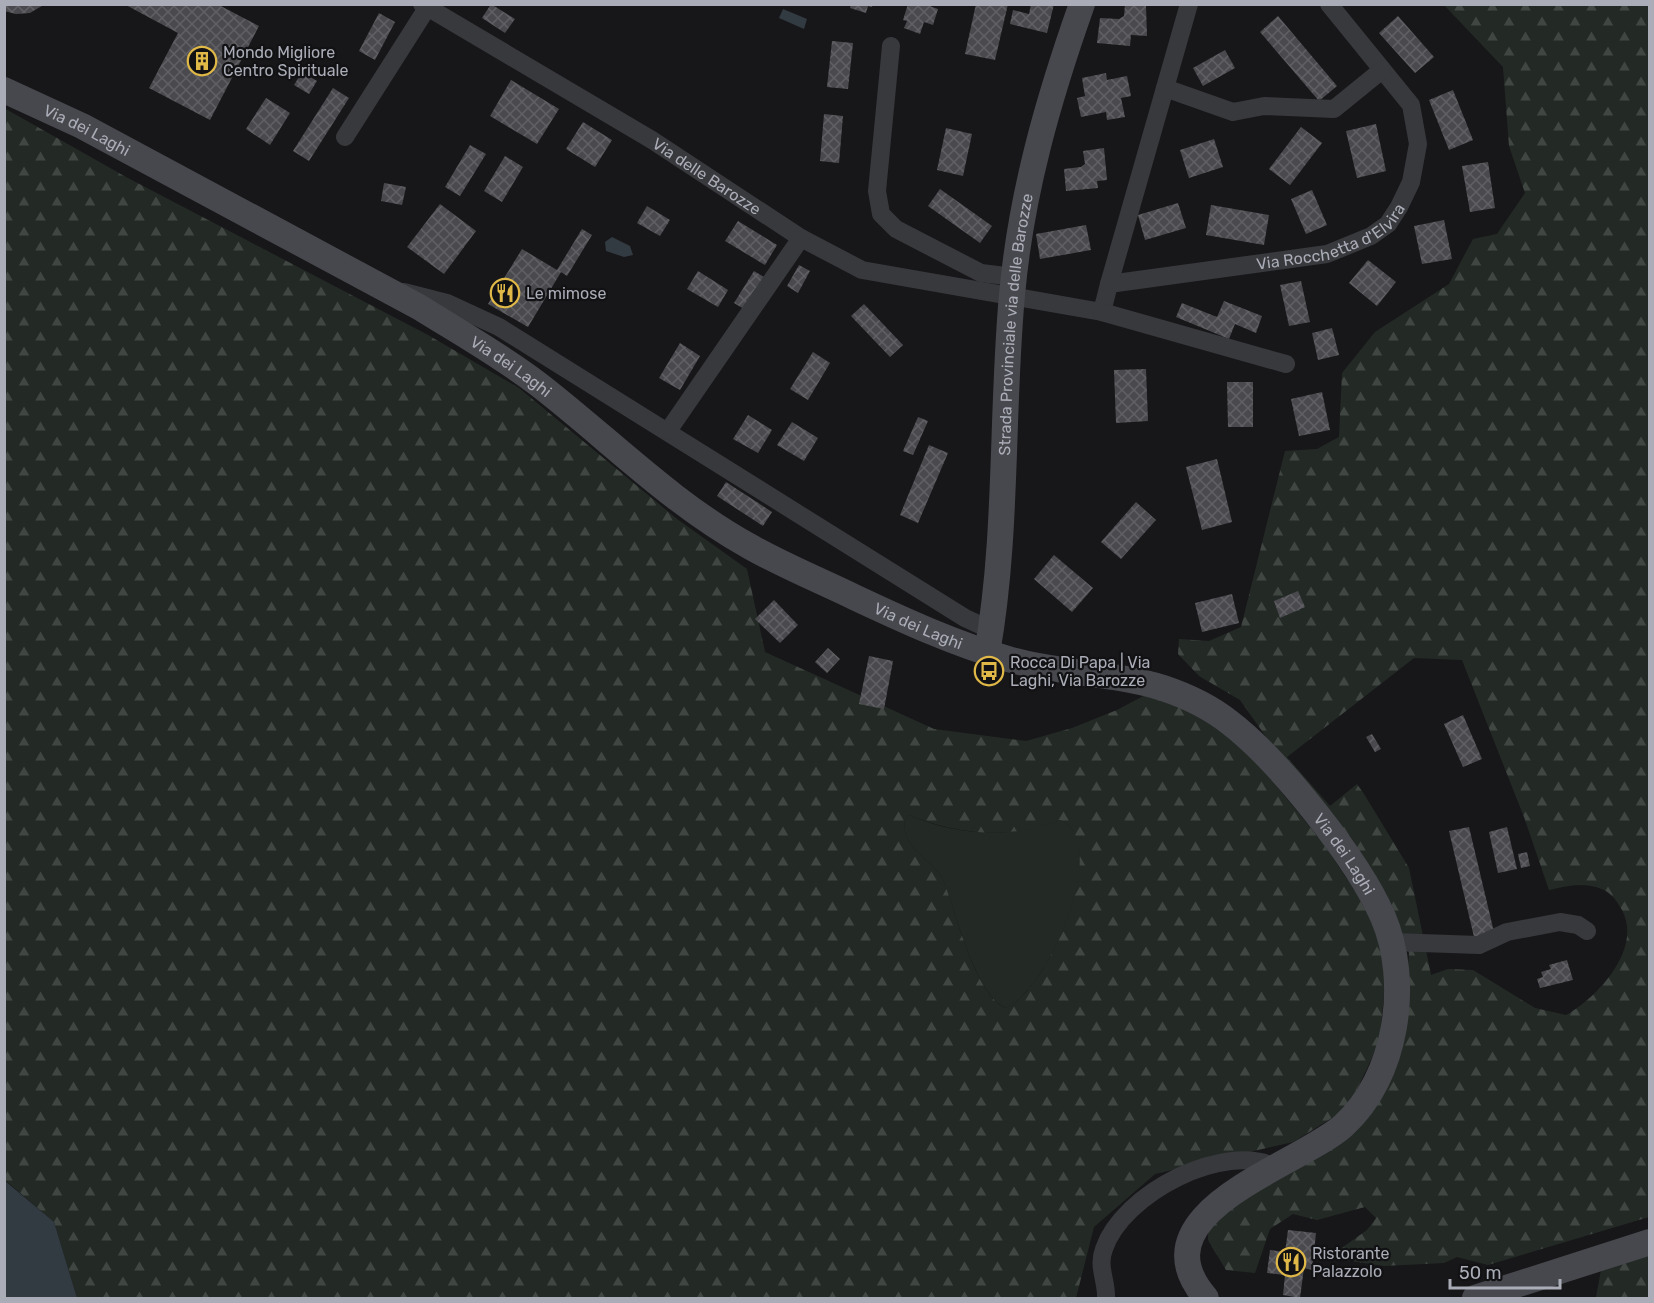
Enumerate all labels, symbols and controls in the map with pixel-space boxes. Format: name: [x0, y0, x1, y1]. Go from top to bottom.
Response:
place label: Mondo Migliore Centro Spirituale: [223, 43, 348, 80]
building icon: Mondo Migliore Centro Spirituale: [186, 45, 218, 77]
street label: Via dei Laghi: [40, 101, 133, 160]
street label: Via delle Barozze: [649, 134, 765, 219]
street label: Strada Provinciale via delle Barozze: [995, 192, 1037, 456]
street label: Via Rocchetta d'Elvira: [1255, 200, 1409, 274]
restaurant icon: Le mimose: [489, 277, 521, 309]
place label: Le mimose: [526, 284, 606, 303]
street label: Via dei Laghi: [467, 332, 555, 401]
street label: Via dei Laghi: [871, 599, 965, 653]
place label: Rocca Di Papa | Via Laghi, Via Barozze: [1010, 652, 1150, 690]
bus stop icon: Rocca Di Papa | Via Laghi, Via Barozze: [973, 655, 1005, 687]
street label: Via dei Laghi: [1310, 810, 1379, 898]
place label: Ristorante Palazzolo: [1312, 1244, 1390, 1281]
restaurant icon: Ristorante Palazzolo: [1275, 1246, 1307, 1278]
scale bar: [1450, 1252, 1560, 1290]
text: 50 m: [1459, 1262, 1502, 1284]

